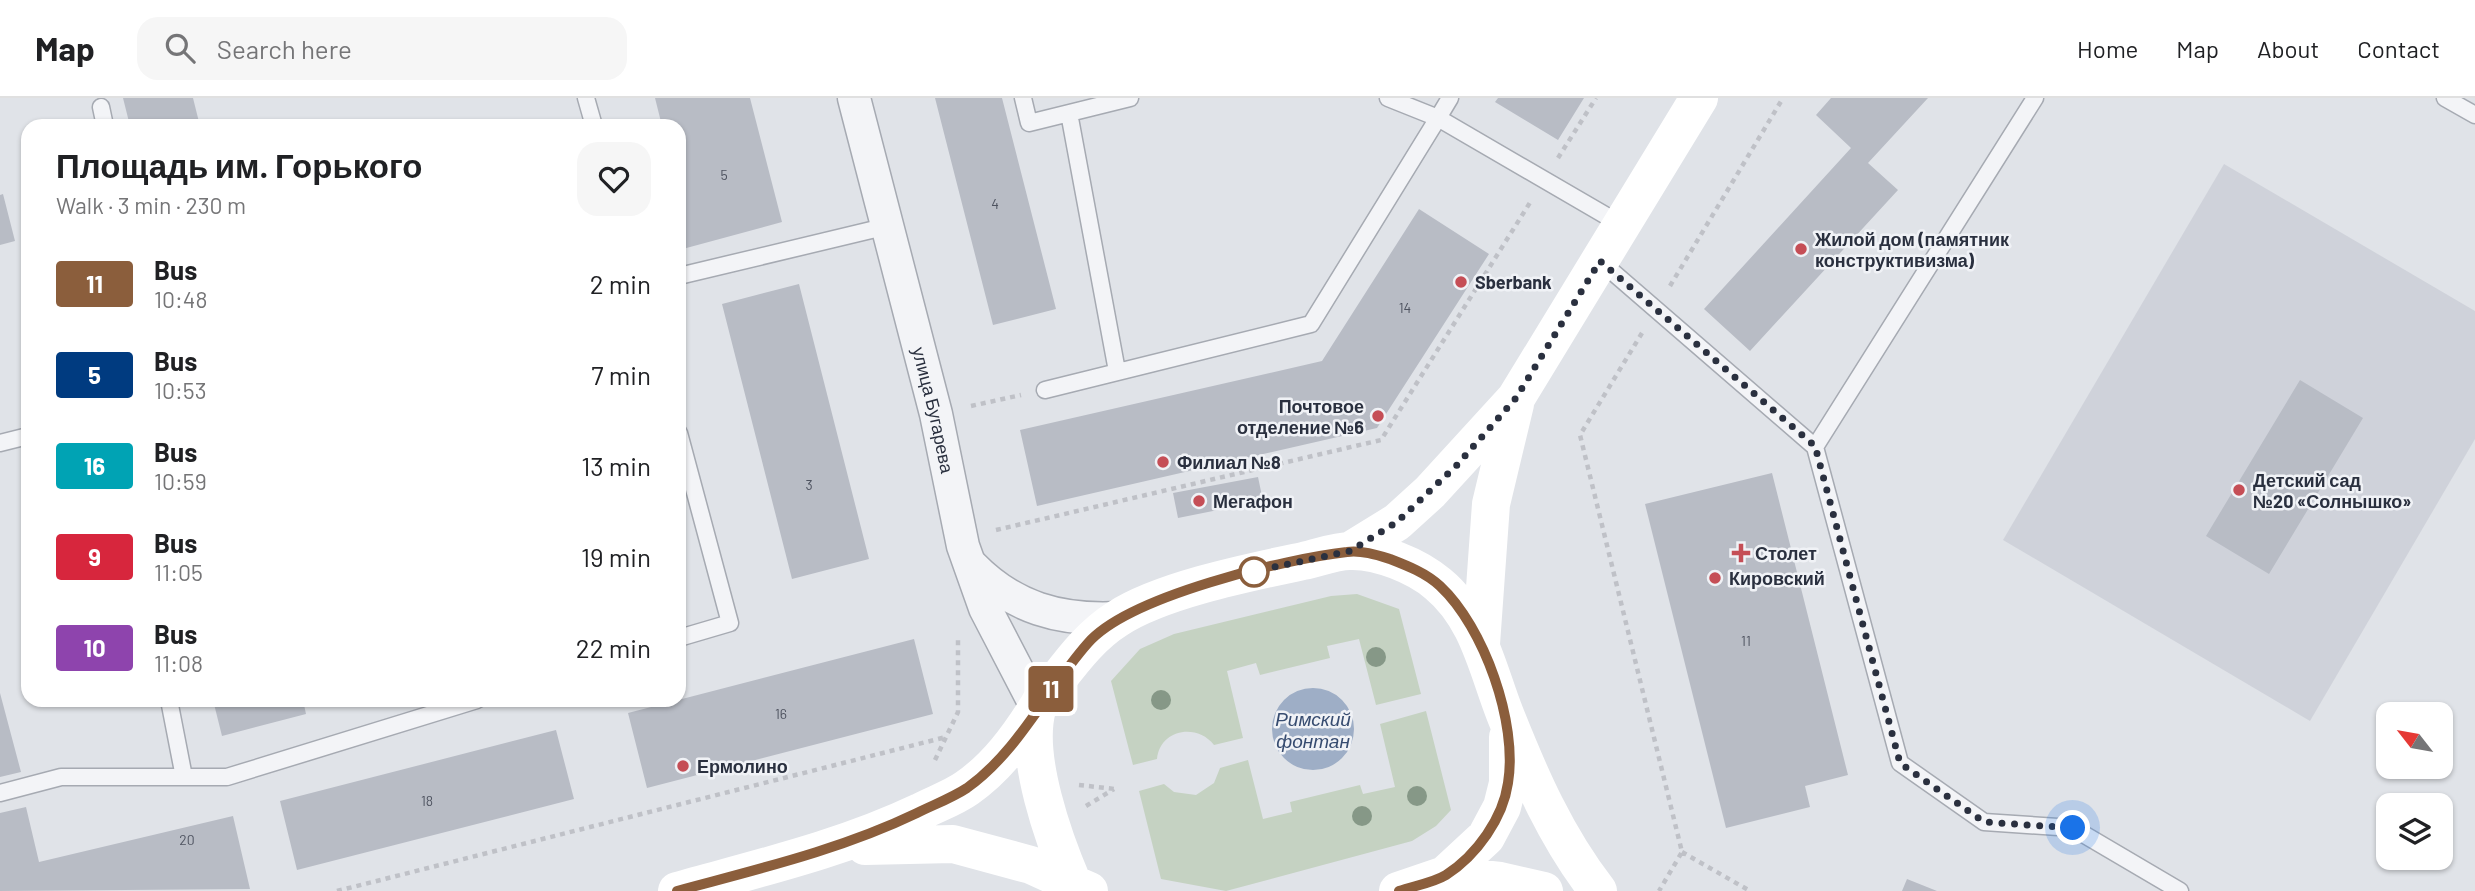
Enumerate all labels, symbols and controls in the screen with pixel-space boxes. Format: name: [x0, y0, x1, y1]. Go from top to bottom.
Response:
search box: [137, 17, 627, 80]
text: Map: [35, 28, 95, 68]
icon: search: [161, 29, 199, 67]
text: Search here: [217, 33, 352, 64]
text: Home: [2077, 34, 2138, 63]
text: Map: [2176, 34, 2219, 63]
text: About: [2257, 34, 2319, 63]
text: Contact: [2357, 34, 2440, 63]
button: heart: [577, 142, 651, 216]
text: Площадь им. Горького: [56, 145, 422, 185]
house number: 5: [720, 166, 728, 183]
text: Walk · 3 min · 230 m: [56, 191, 246, 219]
house number: 4: [991, 195, 999, 212]
place label: Жилой дом (памятник конструктивизма): [1814, 228, 2010, 271]
marker: Жилой дом (памятник конструктивизма): [1793, 241, 1809, 257]
text: Bus: [154, 254, 197, 285]
text: 2 min: [590, 268, 651, 299]
text: 11: [86, 269, 103, 298]
place label: Sberbank: [1475, 271, 1552, 293]
marker: Sberbank: [1453, 274, 1469, 290]
text: 10:48: [154, 285, 208, 313]
house number: 14: [1399, 299, 1411, 316]
street label: улица Бугарева: [908, 344, 959, 476]
text: Bus: [154, 345, 197, 376]
text: 7 min: [591, 359, 651, 390]
text: 5: [88, 360, 101, 389]
text: 10:53: [154, 376, 207, 404]
place label: Почтовое отделение №6: [1237, 395, 1364, 438]
marker: Почтовое отделение №6: [1370, 408, 1386, 424]
text: Bus: [154, 436, 197, 467]
text: 13 min: [581, 450, 651, 481]
text: 16: [84, 451, 105, 480]
place label: Филиал №8: [1177, 451, 1281, 473]
marker: Филиал №8: [1155, 454, 1171, 470]
text: 10:59: [154, 467, 207, 495]
place label: Детский сад №20 «Солнышко»: [2253, 469, 2411, 512]
house number: 3: [805, 476, 813, 493]
marker: Детский сад №20 «Солнышко»: [2231, 482, 2247, 498]
place label: Мегафон: [1213, 490, 1293, 512]
marker: Мегафон: [1191, 493, 1207, 509]
text: Bus: [154, 527, 197, 558]
text: 19 min: [581, 541, 651, 572]
text: 9: [88, 542, 101, 571]
place label: Столет: [1755, 542, 1817, 564]
marker: Столет: [1733, 545, 1749, 561]
unlabelled marker: [1239, 557, 1269, 587]
text: 11:05: [154, 558, 203, 586]
place label: Кировский: [1729, 567, 1825, 589]
marker: Кировский: [1707, 570, 1723, 586]
text: Bus: [154, 618, 197, 649]
text: 22 min: [576, 632, 651, 663]
house number: 11: [1741, 632, 1751, 649]
text: 10: [83, 633, 106, 662]
text: 11:08: [154, 649, 203, 677]
line badge: 11: [1020, 666, 1082, 712]
text: 11: [1042, 674, 1060, 703]
north arrow: [2376, 702, 2454, 779]
map controls: [2376, 702, 2453, 870]
house number: 16: [775, 705, 787, 722]
water label: Римский фонтан: [1275, 707, 1351, 752]
place label: Ермолино: [697, 755, 788, 777]
marker: Ермолино: [675, 758, 691, 774]
house number: 18: [421, 792, 433, 809]
button: layers: [2376, 793, 2453, 870]
your location: [2055, 810, 2090, 845]
house number: 20: [179, 831, 195, 848]

